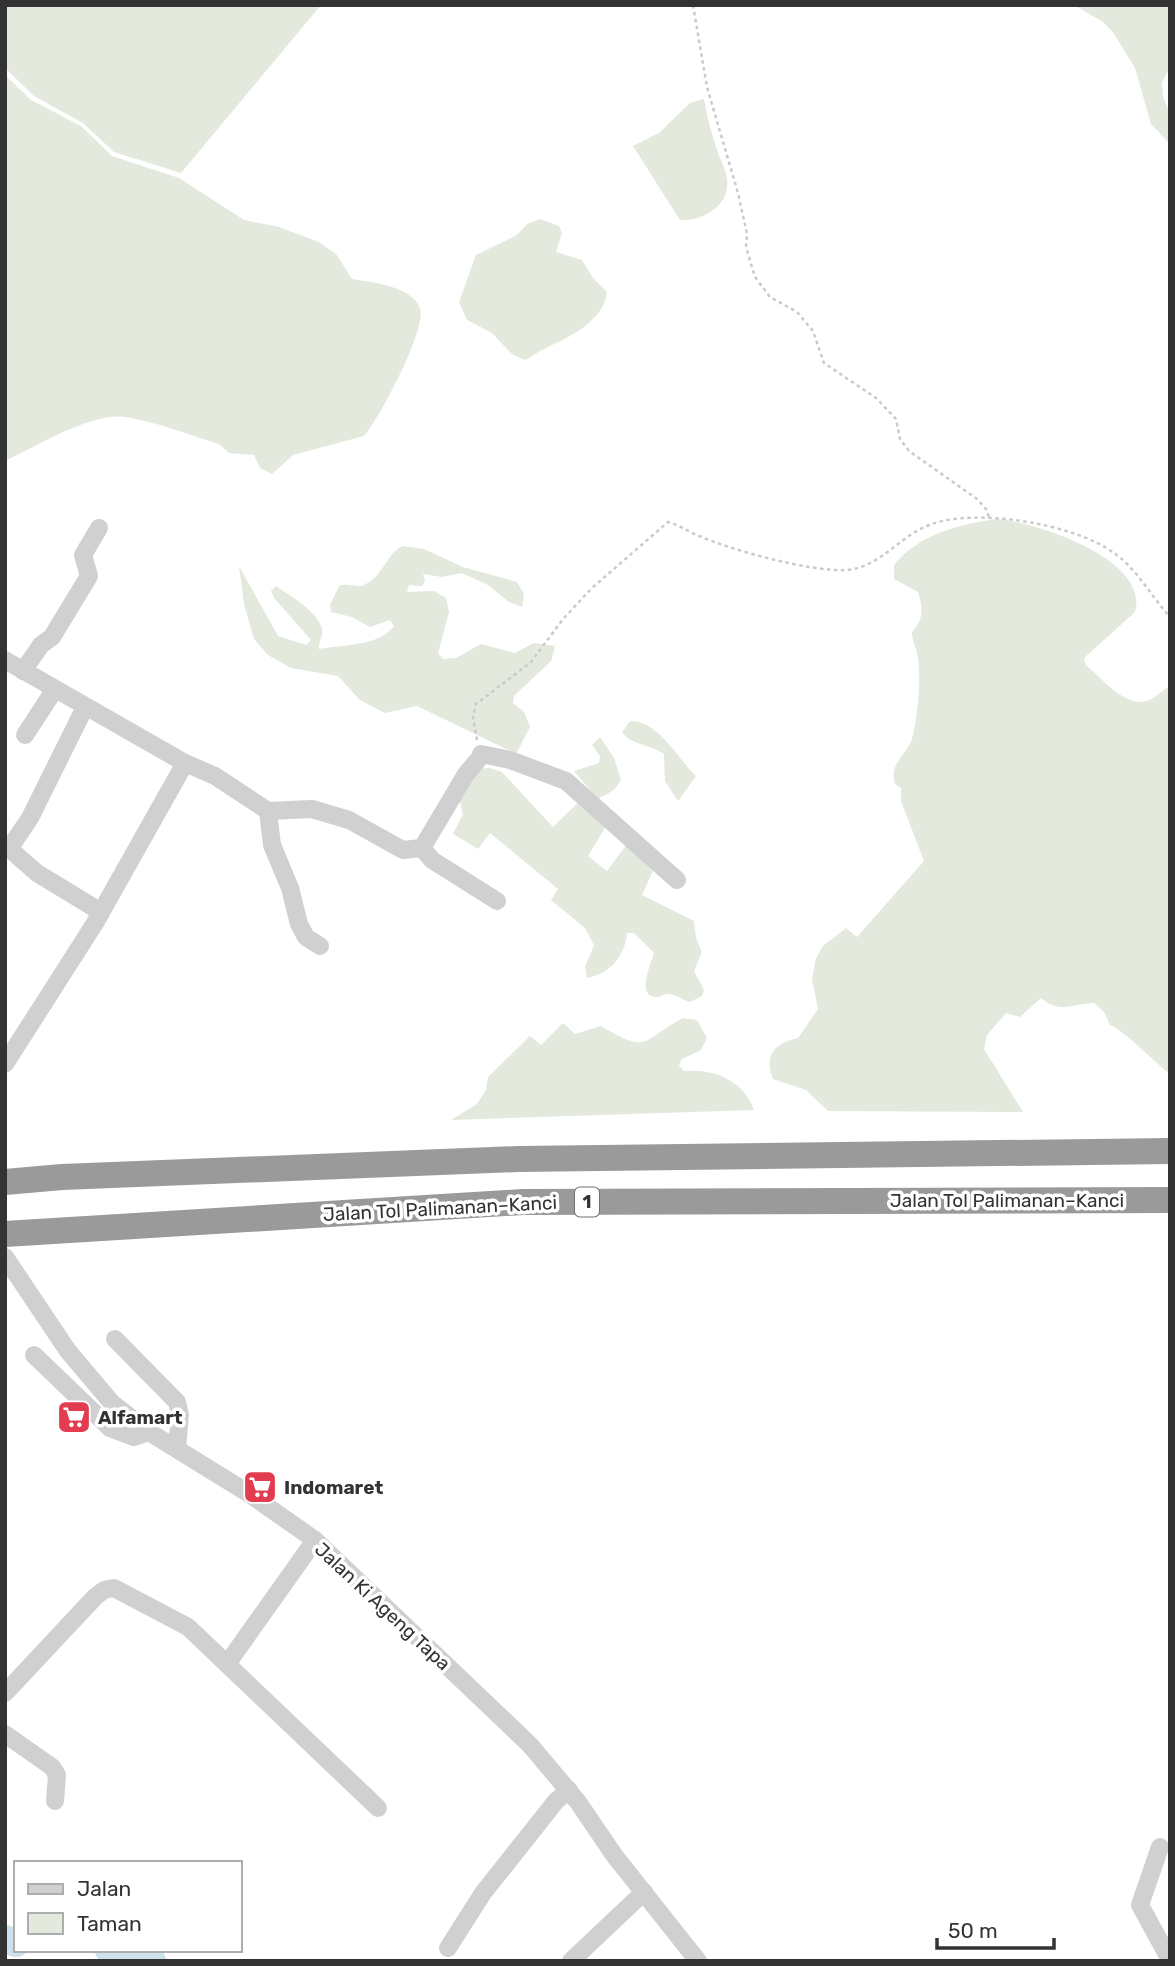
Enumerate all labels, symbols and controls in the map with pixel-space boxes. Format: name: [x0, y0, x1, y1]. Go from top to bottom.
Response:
road number: 1: [575, 1188, 599, 1217]
street label: Jalan Tol Palimanan–Kanci: [890, 1189, 1124, 1212]
street label: Jalan Tol Palimanan–Kanci: [322, 1191, 558, 1226]
supermarket icon: Alfamart: [55, 1398, 93, 1436]
place label: Alfamart: [98, 1406, 183, 1429]
supermarket icon: Indomaret: [241, 1468, 279, 1506]
place label: Indomaret: [284, 1476, 383, 1499]
street label: Jalan Ki Ageng Tapa: [310, 1538, 455, 1675]
legend: [14, 1861, 242, 1952]
text: Jalan: [77, 1876, 131, 1901]
scale bar: [937, 1906, 1054, 1950]
text: Taman: [77, 1911, 142, 1936]
text: 50 m: [948, 1918, 998, 1943]

